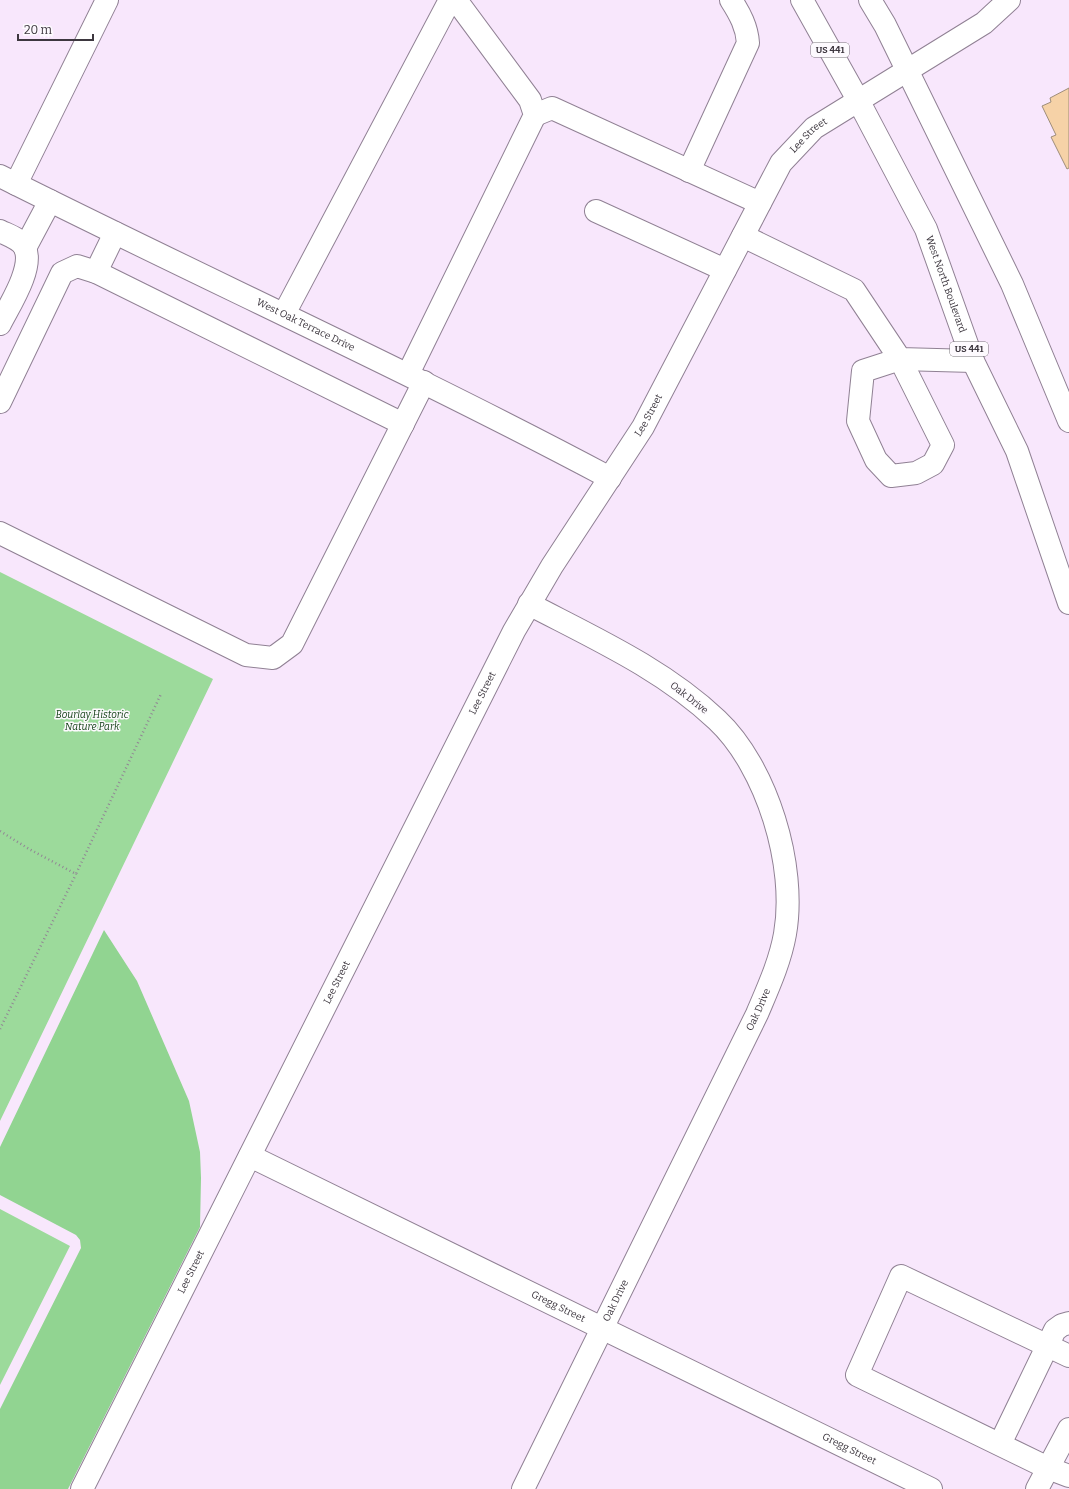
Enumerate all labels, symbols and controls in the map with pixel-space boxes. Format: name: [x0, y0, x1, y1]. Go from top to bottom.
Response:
scale bar: [18, 16, 93, 42]
text: 20 m: [24, 23, 53, 37]
road number: US 441: [811, 43, 849, 57]
street label: Lee Street: [787, 115, 830, 156]
street label: West North Boulevard: [923, 234, 968, 334]
street label: West Oak Terrace Drive: [255, 296, 357, 354]
road number: US 441: [950, 342, 988, 356]
street label: Lee Street: [632, 392, 665, 439]
street label: Lee Street: [467, 669, 499, 717]
street label: Oak Drive: [668, 679, 710, 717]
park label: Bourlay Historic Nature Park: [55, 709, 129, 733]
street label: Lee Street: [321, 959, 353, 1006]
street label: Oak Drive: [744, 987, 773, 1033]
street label: Lee Street: [175, 1248, 207, 1295]
street label: Oak Drive: [600, 1278, 631, 1323]
street label: Gregg Street: [529, 1288, 587, 1325]
street label: Gregg Street: [820, 1431, 878, 1467]

